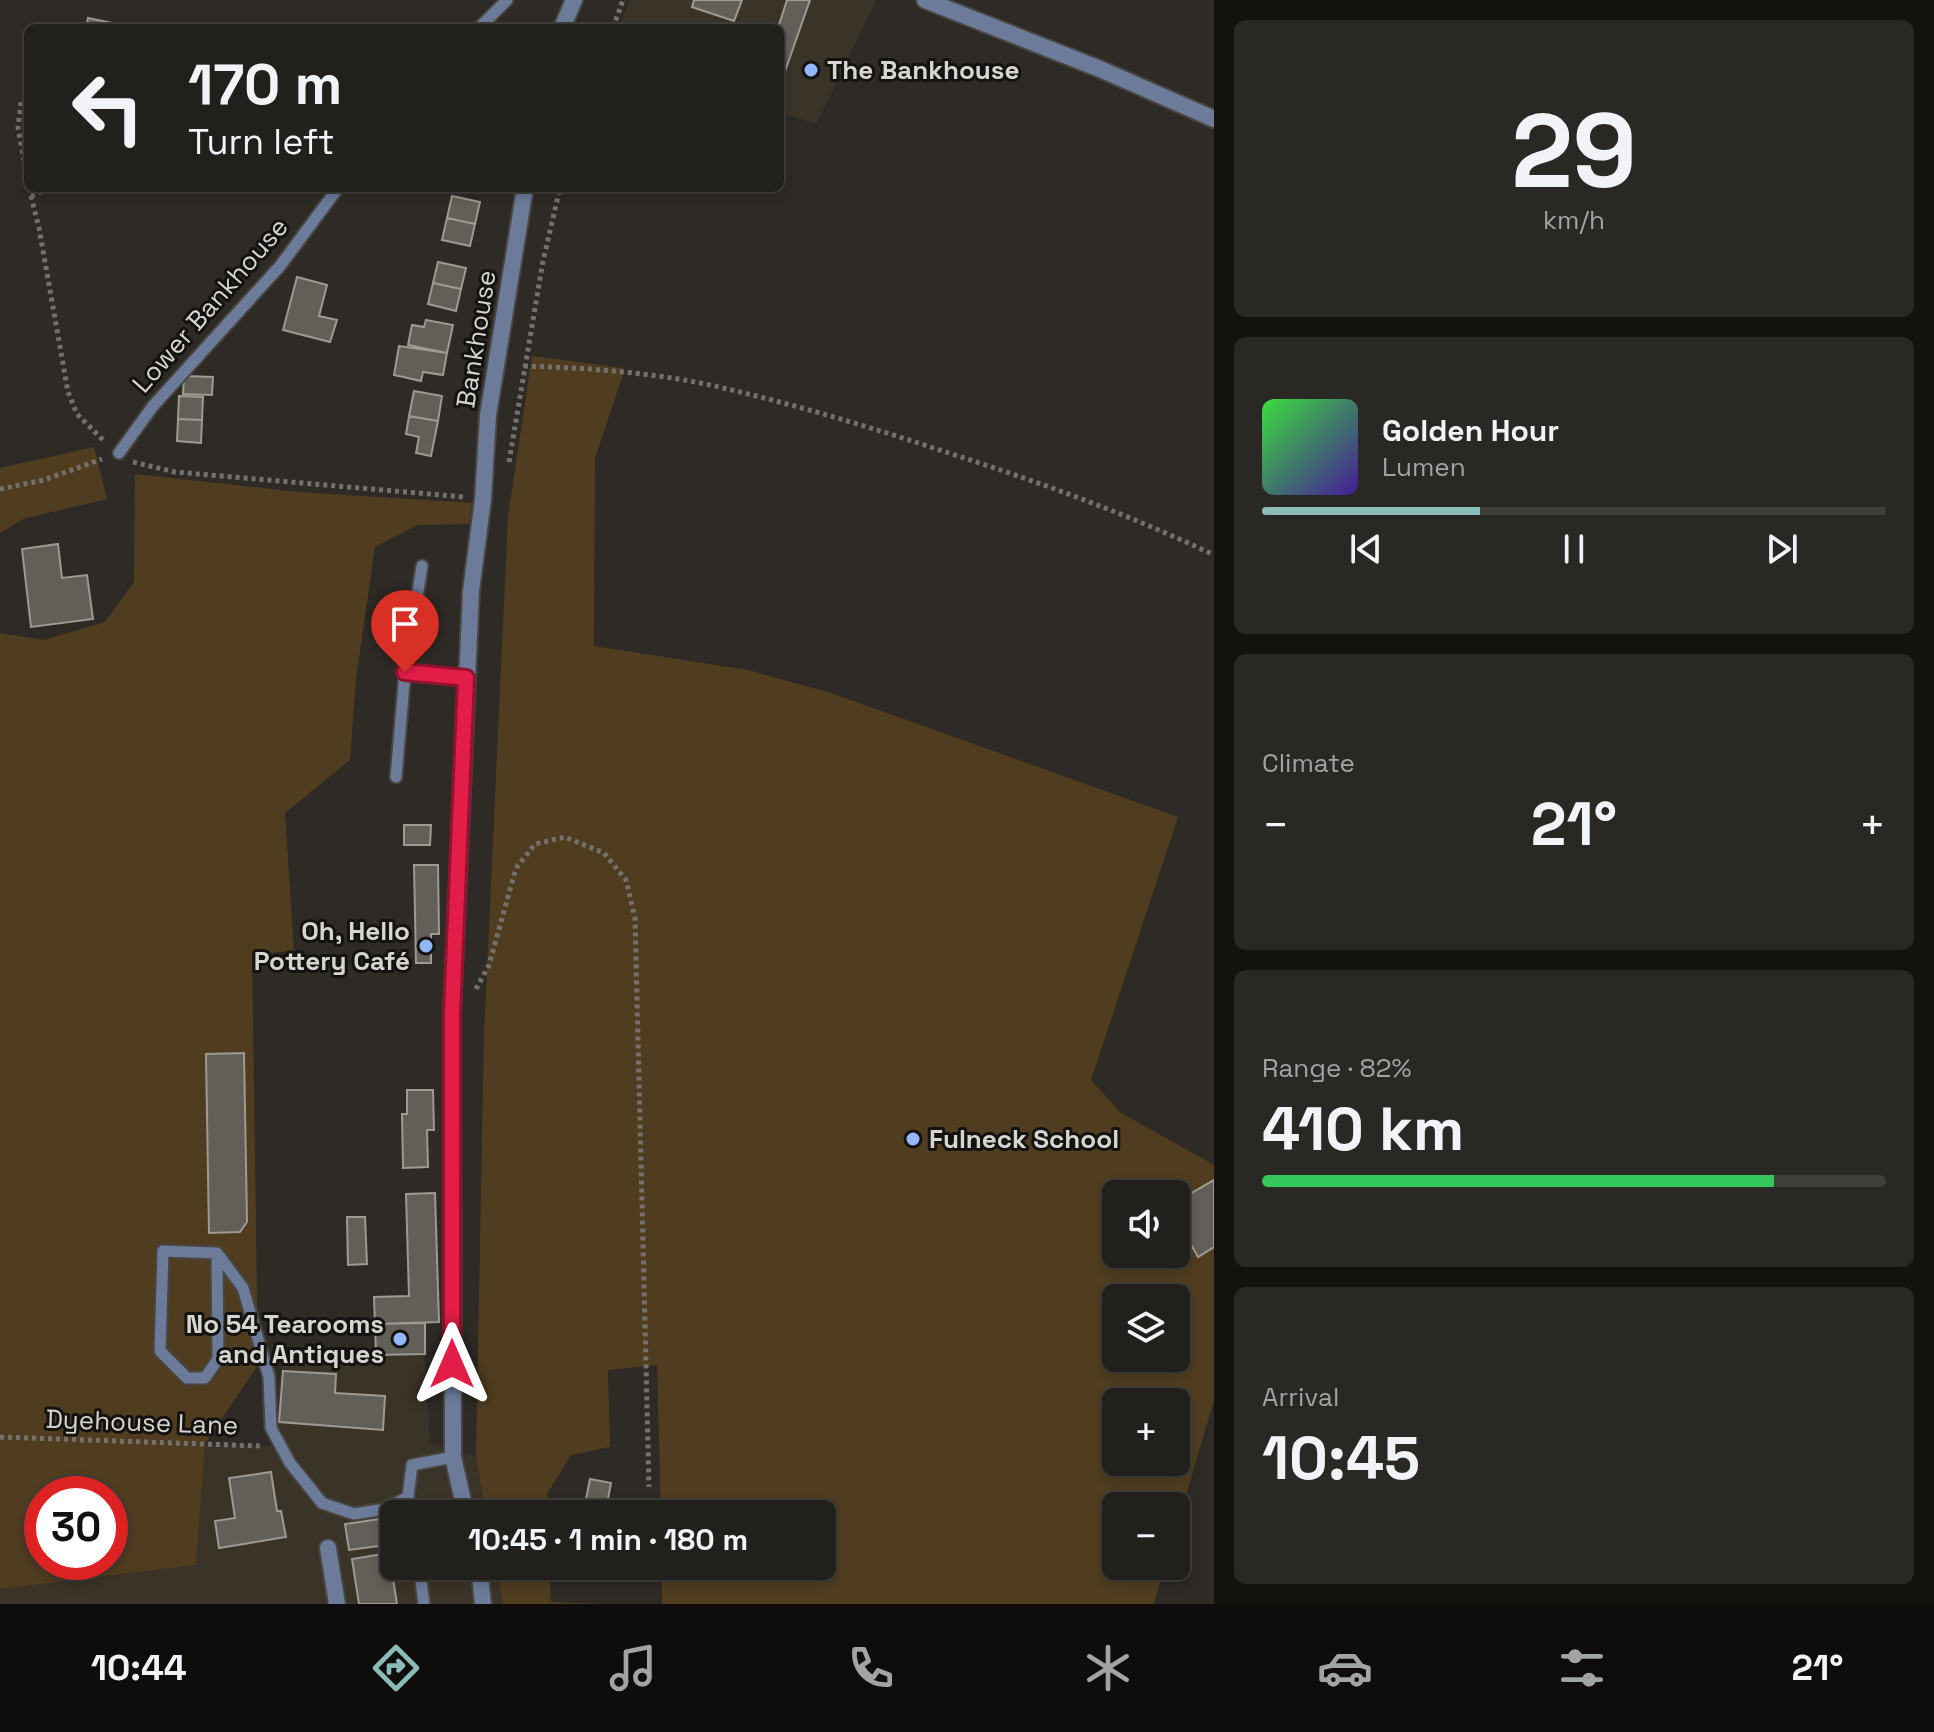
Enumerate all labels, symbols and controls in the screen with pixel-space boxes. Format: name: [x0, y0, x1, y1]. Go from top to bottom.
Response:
text: 170 m: [188, 49, 342, 120]
place label: The Bankhouse: [827, 53, 1019, 87]
icon: left: [56, 56, 160, 160]
marker: The Bankhouse: [802, 61, 820, 79]
text: 29: [1511, 85, 1637, 217]
text: Turn left: [188, 119, 335, 165]
text: km/h: [1543, 203, 1605, 237]
street label: Lower Bankhouse: [125, 210, 295, 400]
street label: Bankhouse: [448, 268, 504, 410]
text: Golden Hour: [1382, 411, 1559, 450]
text: Lumen: [1382, 450, 1466, 484]
icon: previous: [1344, 527, 1388, 571]
icon: pause: [1552, 527, 1596, 571]
icon: next: [1760, 527, 1804, 571]
pin: [371, 590, 439, 672]
icon: arrive: [383, 602, 427, 646]
text: Climate: [1262, 746, 1355, 780]
text: 21°: [1531, 786, 1617, 863]
text: −: [1262, 797, 1289, 853]
text: +: [1859, 797, 1886, 853]
place label: Oh, Hello Pottery Café: [254, 914, 410, 978]
marker: Oh, Hello Pottery Café: [417, 937, 435, 955]
text: Range · 82%: [1262, 1051, 1412, 1085]
text: 410 km: [1262, 1091, 1464, 1168]
place label: Fulneck School: [929, 1122, 1119, 1156]
marker: Fulneck School: [904, 1130, 922, 1148]
map controls: [1102, 1180, 1190, 1580]
button: sound: [1102, 1180, 1190, 1268]
button: layers: [1102, 1284, 1190, 1372]
place label: No 54 Tearooms and Antiques: [186, 1307, 384, 1371]
position arrow: [410, 1322, 494, 1406]
marker: No 54 Tearooms and Antiques: [391, 1330, 409, 1348]
text: Arrival: [1262, 1380, 1339, 1414]
button: +: [1102, 1388, 1190, 1476]
street label: Dyehouse Lane: [45, 1402, 239, 1442]
text: 10:45: [1262, 1420, 1420, 1497]
speed limit sign: 30: [24, 1476, 128, 1580]
button: −: [1102, 1492, 1190, 1580]
text: 10:45 · 1 min · 180 m: [468, 1520, 748, 1559]
icon: directions: [368, 1640, 424, 1696]
icon: music: [605, 1640, 661, 1696]
icon: phone: [843, 1640, 899, 1696]
icon: climate: [1080, 1640, 1136, 1696]
icon: car: [1317, 1640, 1373, 1696]
icon: filters: [1554, 1640, 1610, 1696]
text: 10:44: [91, 1645, 187, 1691]
text: 21°: [1792, 1645, 1843, 1691]

